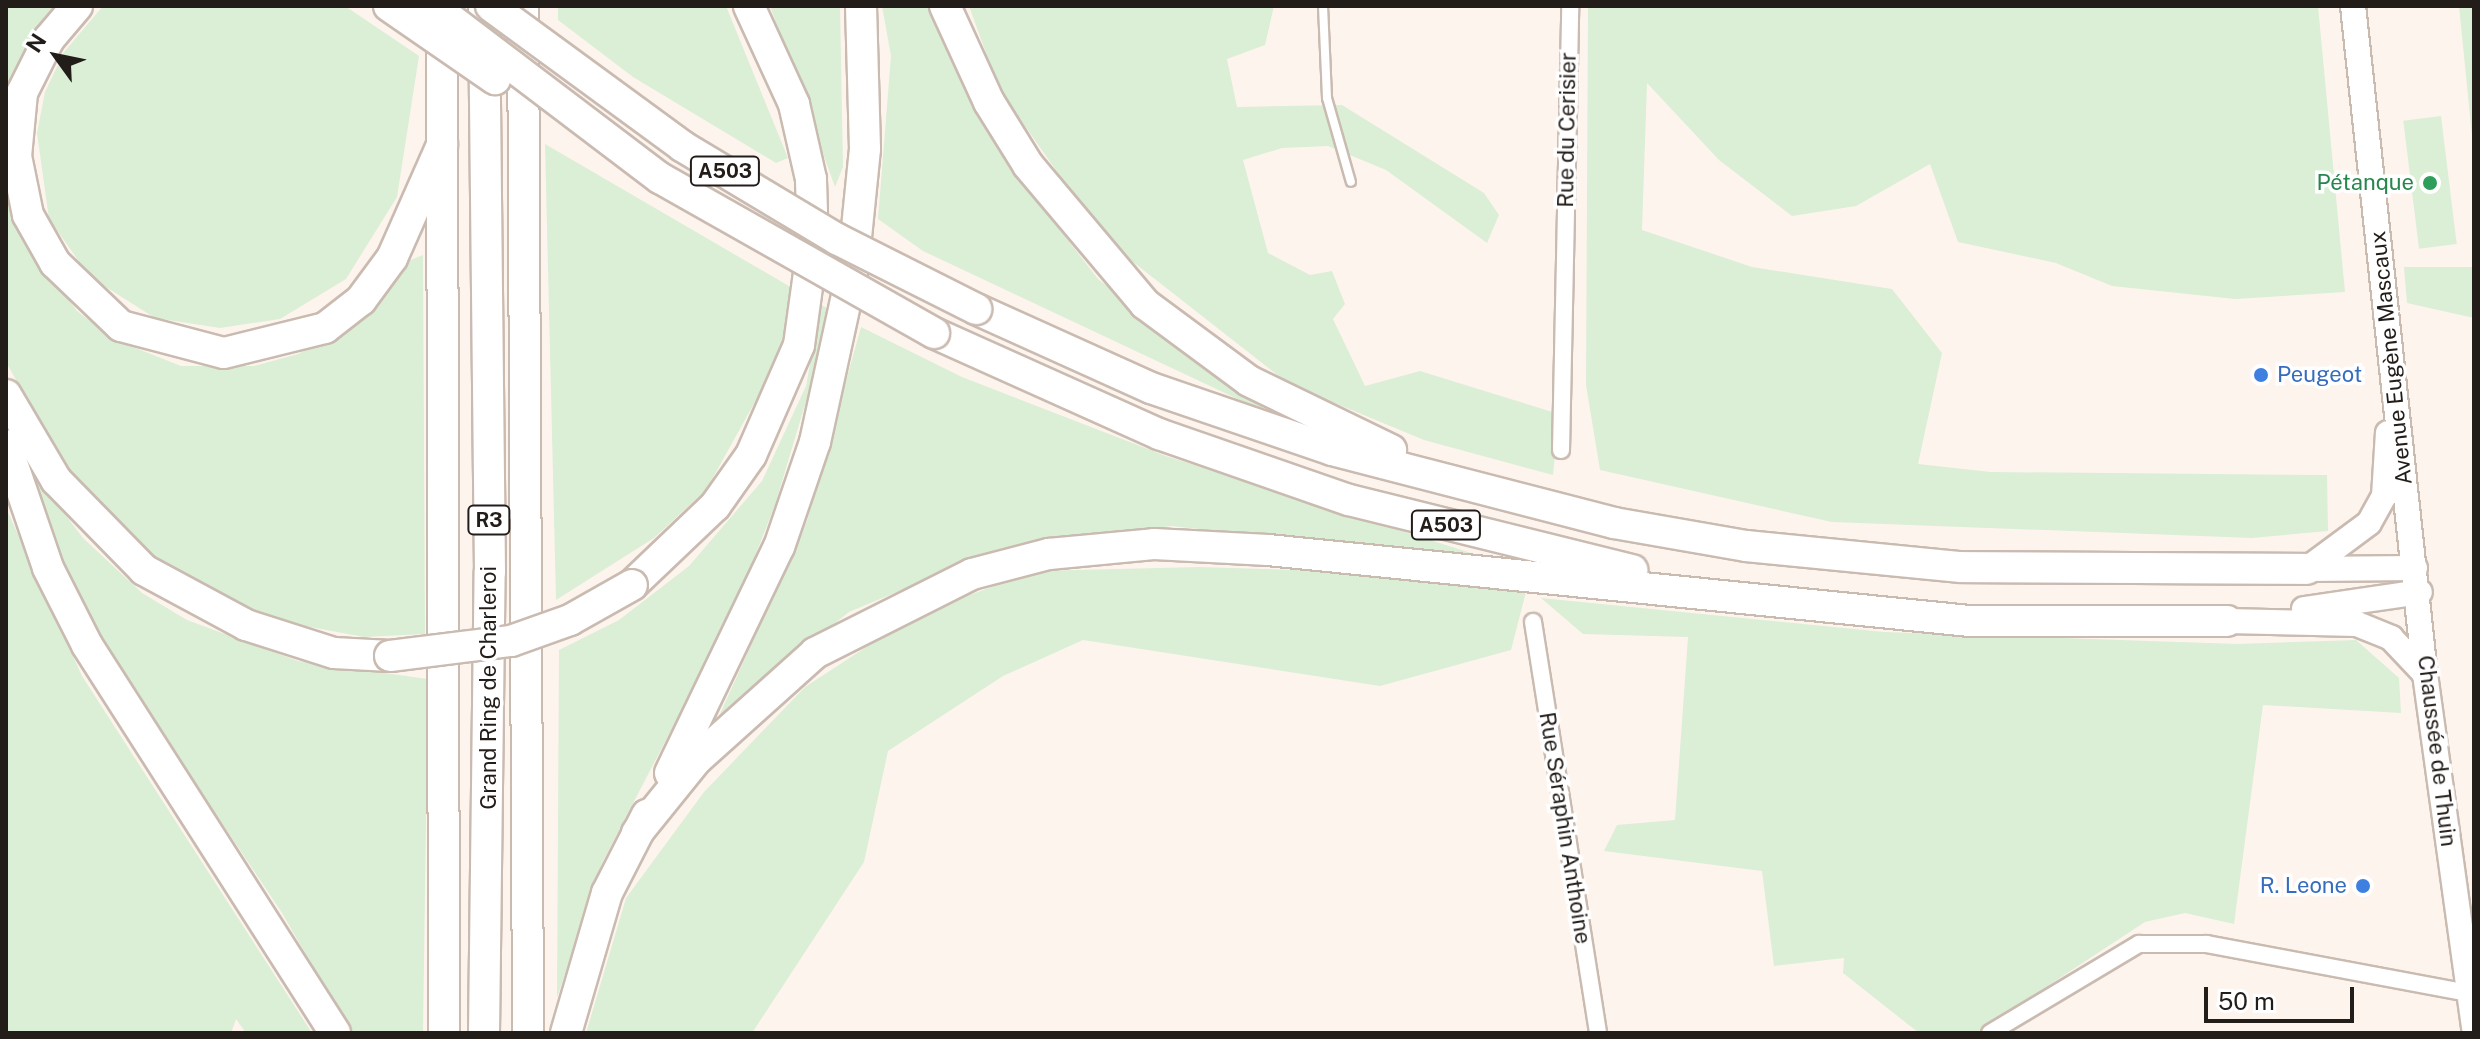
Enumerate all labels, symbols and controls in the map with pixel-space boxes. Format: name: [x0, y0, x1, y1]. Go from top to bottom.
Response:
north arrow: [16, 16, 96, 96]
text: N: [20, 29, 51, 57]
street label: Rue du Cerisier: [1552, 52, 1582, 208]
road number: A503: [689, 155, 761, 187]
place label: Pétanque: [2317, 170, 2414, 196]
marker: Pétanque: [2421, 174, 2439, 192]
street label: Avenue Eugène Mascaux: [2365, 230, 2417, 486]
place label: Peugeot: [2277, 362, 2362, 388]
marker: Peugeot: [2252, 366, 2270, 384]
road number: R3: [467, 504, 511, 536]
road number: A503: [1410, 509, 1482, 541]
street label: Grand Ring de Charleroi: [476, 566, 502, 810]
street label: Chaussée de Thuin: [2412, 654, 2462, 848]
street label: Rue Séraphin Anthoine: [1534, 710, 1596, 946]
place label: R. Leone: [2260, 873, 2347, 899]
marker: R. Leone: [2354, 877, 2372, 895]
scale bar: [2208, 971, 2358, 1021]
text: 50 m: [2218, 987, 2275, 1015]

